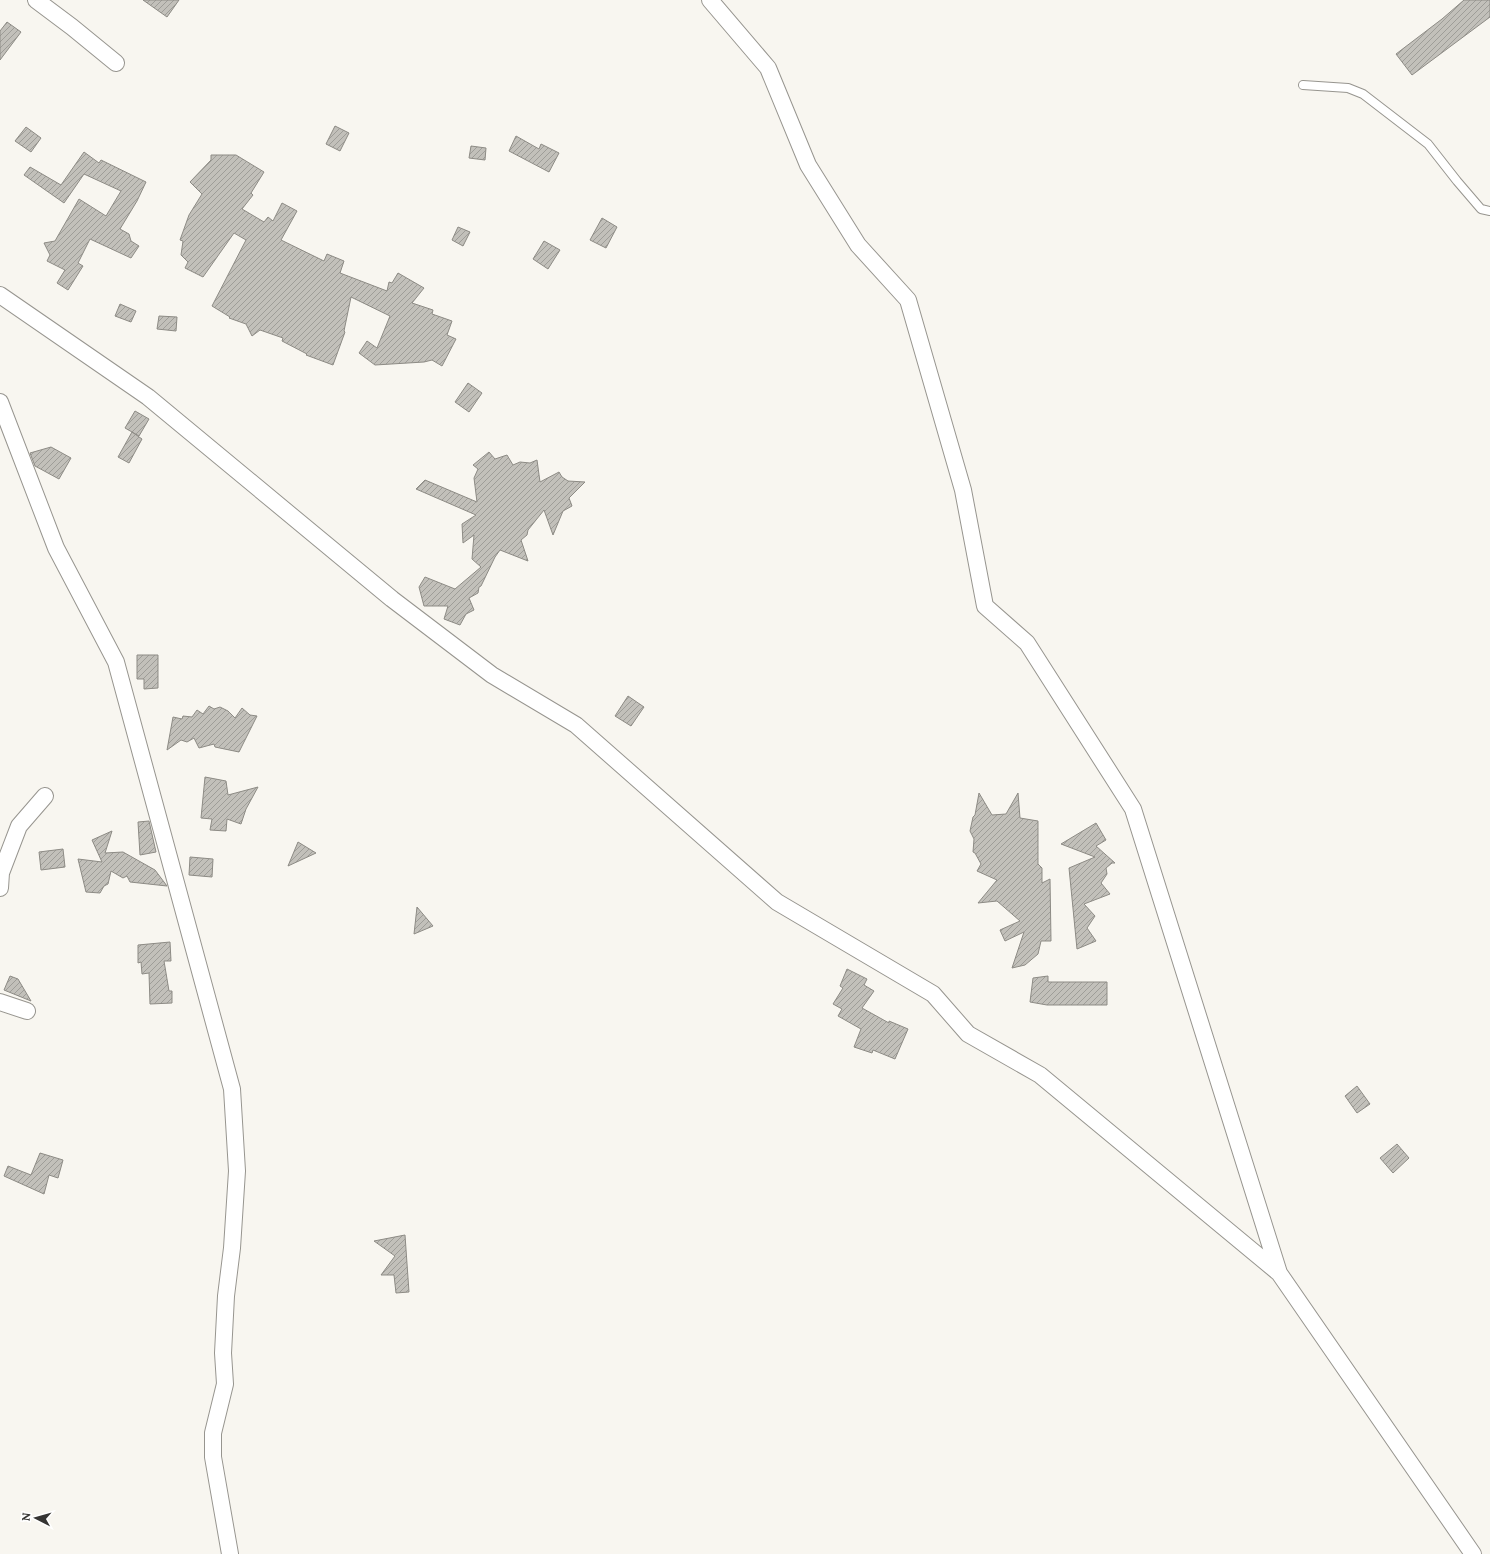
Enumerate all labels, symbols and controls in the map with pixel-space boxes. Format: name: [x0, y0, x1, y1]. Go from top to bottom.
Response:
north arrow: [16, 1498, 56, 1538]
text: N: [19, 1512, 34, 1522]

